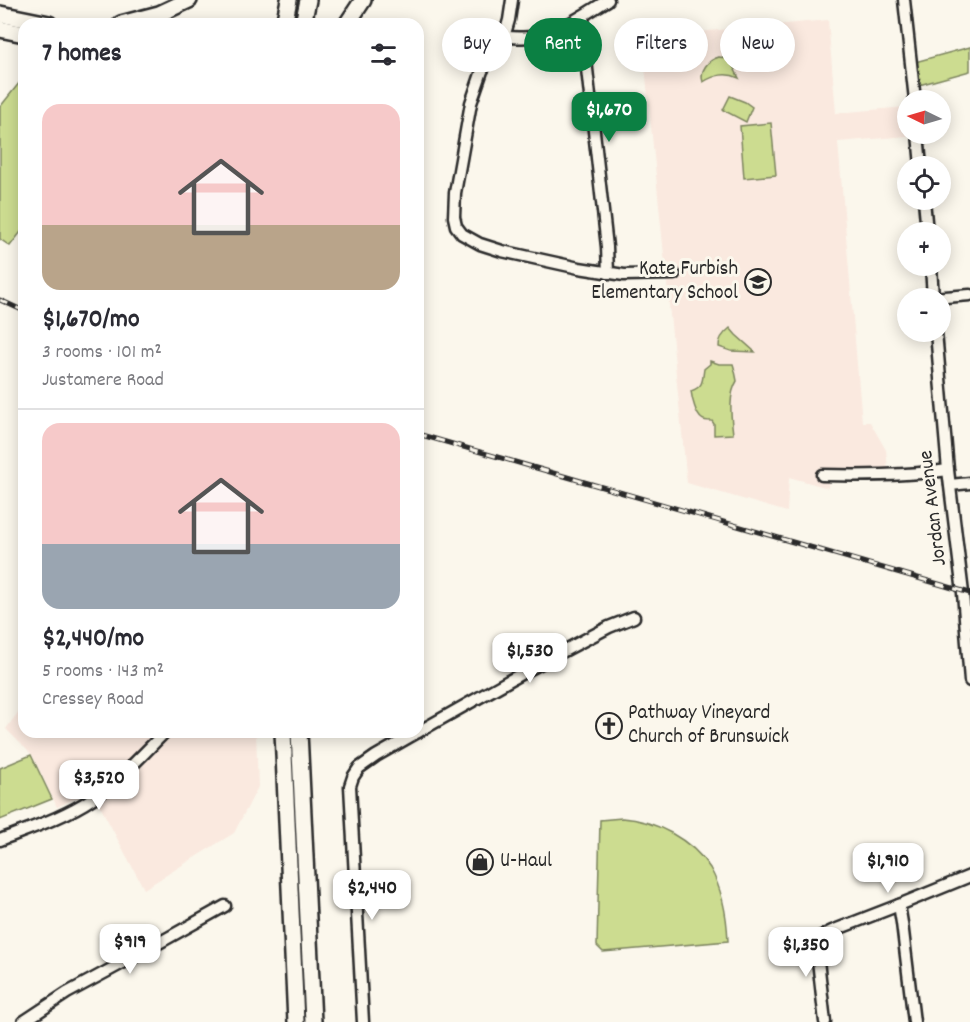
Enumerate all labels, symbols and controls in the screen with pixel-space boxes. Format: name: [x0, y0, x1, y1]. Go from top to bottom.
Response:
chip: Buy: [442, 18, 512, 72]
chip: Rent: [524, 18, 602, 72]
chip: Filters: [614, 18, 708, 72]
chip: New: [720, 18, 795, 72]
text: 7 homes: [42, 36, 122, 73]
icon: filters: [367, 38, 400, 71]
north arrow: [897, 90, 951, 144]
map controls: [897, 90, 951, 342]
pin: $1,670: [560, 92, 658, 143]
text: $1,670: [586, 97, 632, 125]
icon: home: [167, 143, 275, 251]
button: locate: [897, 156, 951, 210]
button: +: [897, 222, 951, 276]
place label: Kate Furbish Elementary School: [591, 255, 738, 309]
school or university icon: Kate Furbish Elementary School: [743, 267, 773, 297]
button: −: [897, 288, 951, 342]
text: $1,670/mo: [42, 302, 140, 339]
text: 3 rooms · 101 m²: [42, 339, 162, 367]
text: Justamere Road: [42, 367, 164, 395]
street label: Jordan Avenue: [912, 448, 956, 568]
icon: home: [167, 462, 275, 570]
text: $2,440/mo: [42, 621, 144, 658]
pin: $1,530: [481, 633, 579, 684]
text: $1,530: [506, 638, 554, 666]
text: 5 rooms · 143 m²: [42, 658, 164, 686]
text: Cressey Road: [42, 686, 144, 714]
place label: Pathway Vineyard Church of Brunswick: [628, 699, 789, 753]
church icon: Pathway Vineyard Church of Brunswick: [594, 711, 624, 741]
pin: $3,520: [50, 760, 148, 811]
text: $3,520: [73, 765, 125, 793]
pin: $1,910: [839, 843, 937, 894]
shop icon: U-Haul: [465, 847, 495, 877]
place label: U-Haul: [500, 847, 552, 877]
text: $1,910: [867, 848, 909, 876]
pin: $2,440: [323, 870, 421, 921]
text: $2,440: [347, 875, 397, 903]
pin: $919: [94, 924, 166, 975]
pin: $1,350: [757, 927, 855, 978]
text: $919: [114, 929, 146, 957]
text: $1,350: [782, 932, 830, 960]

